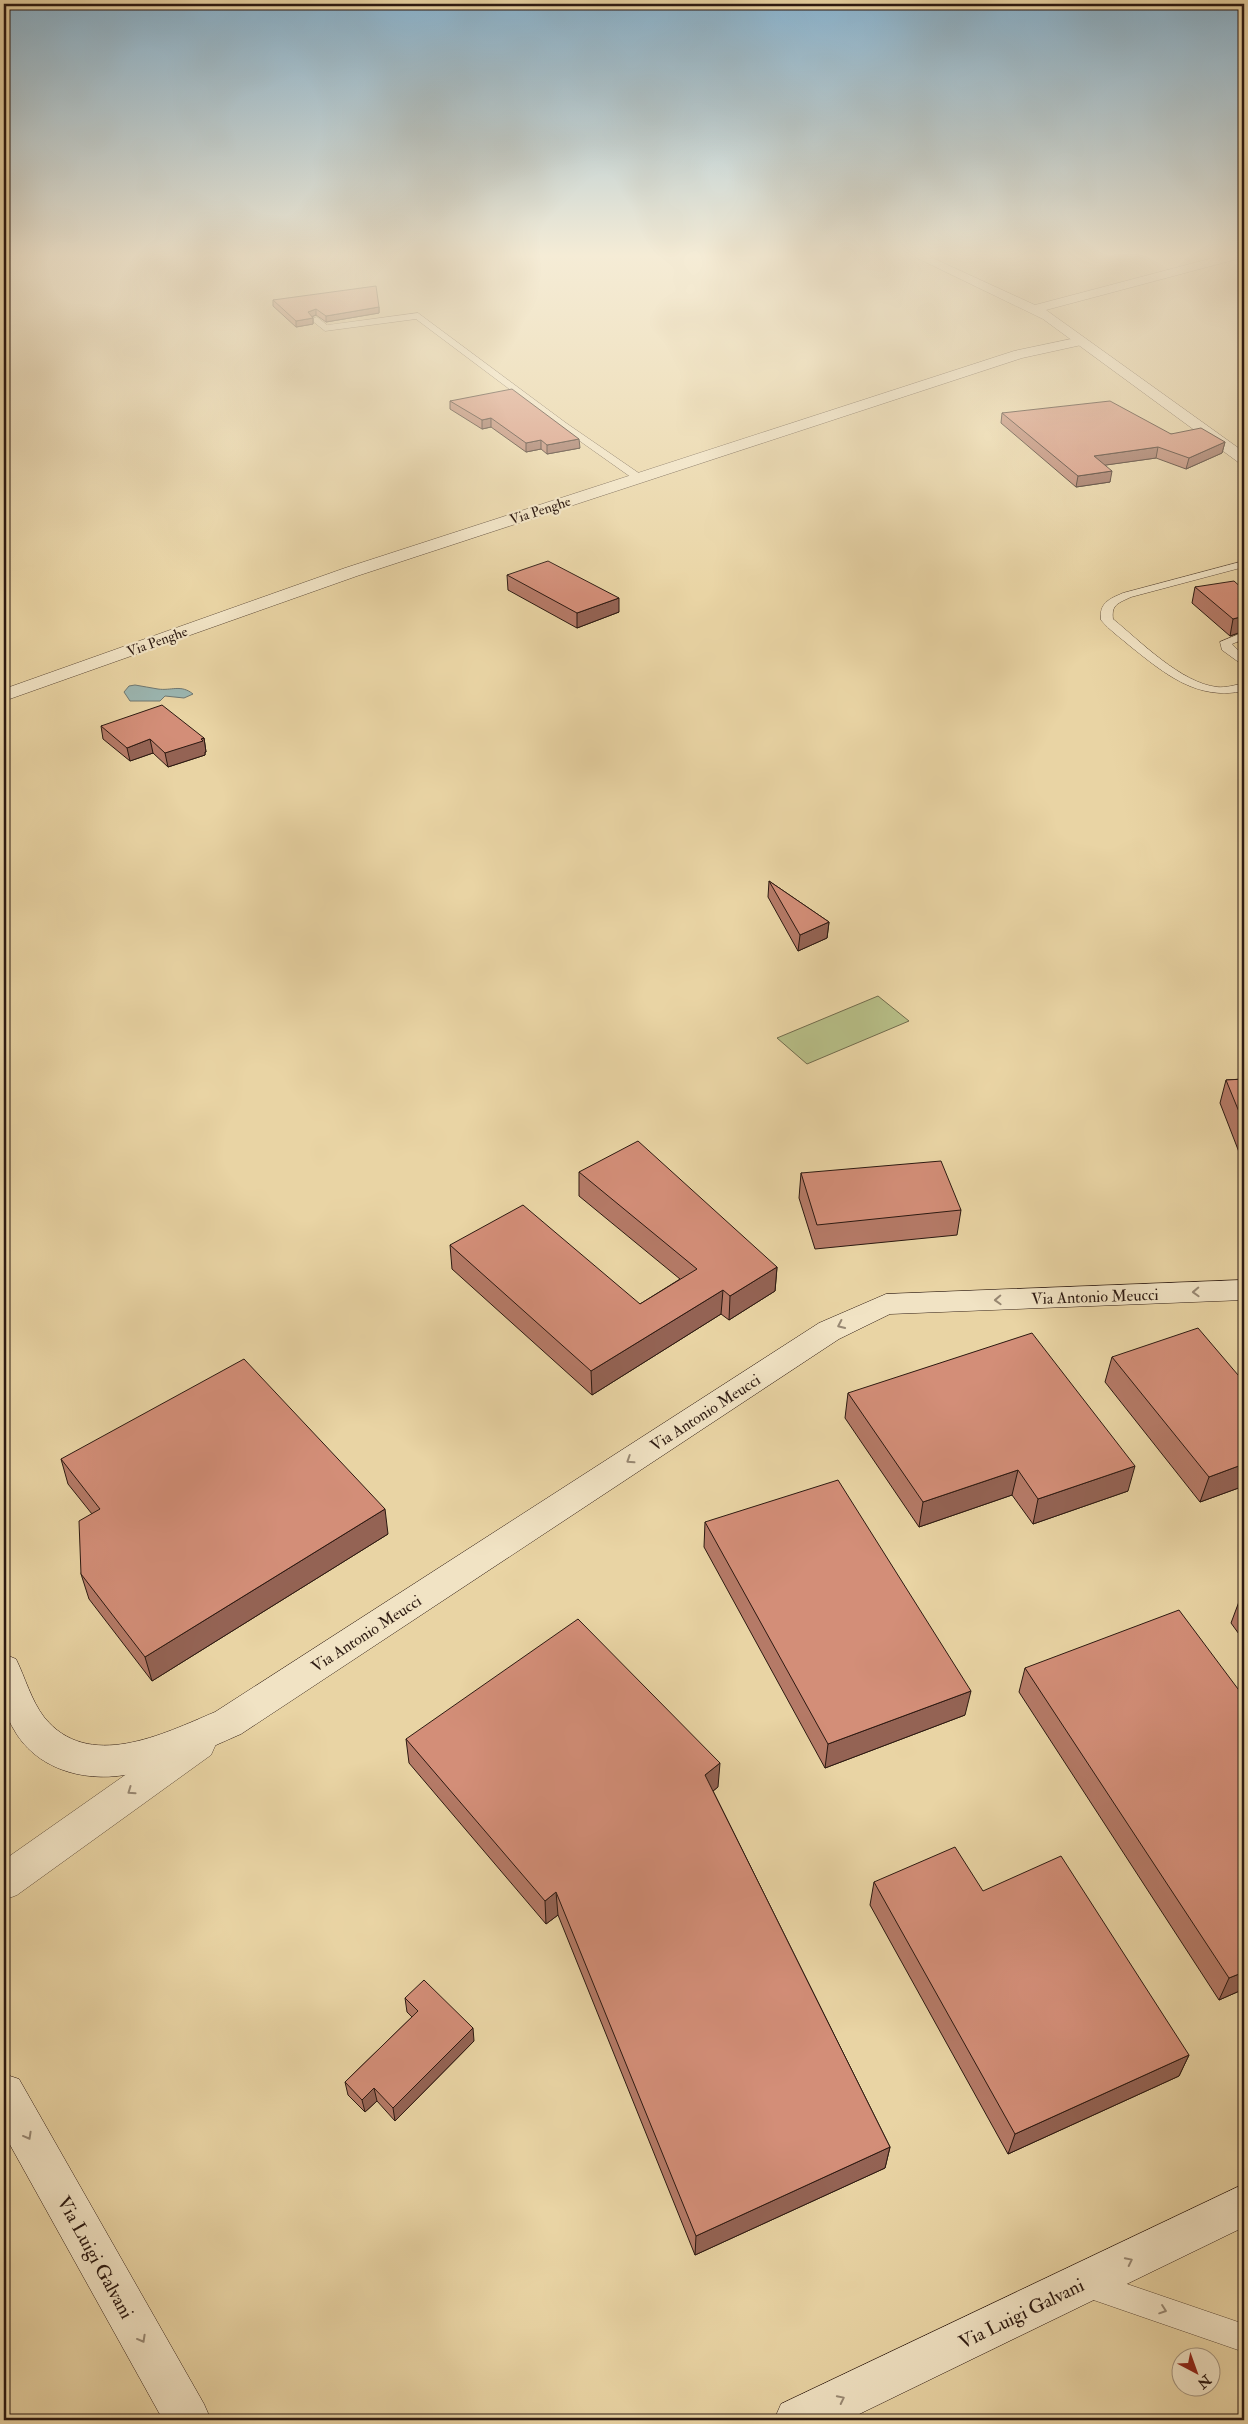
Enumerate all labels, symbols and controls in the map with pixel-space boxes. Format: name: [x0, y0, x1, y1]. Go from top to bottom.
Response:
street label: Via Penghe: [507, 493, 573, 528]
street label: Via Penghe: [125, 623, 190, 660]
street label: Via Antonio Meucci: [1031, 1285, 1159, 1309]
one-way arrow: [1191, 1287, 1199, 1298]
one-way arrow: [994, 1294, 1002, 1305]
one-way arrow: [837, 1319, 846, 1329]
street label: Via Antonio Meucci: [647, 1370, 764, 1456]
one-way arrow: [627, 1454, 636, 1464]
street label: Via Antonio Meucci: [308, 1591, 425, 1677]
one-way arrow: [127, 1785, 137, 1794]
one-way arrow: [21, 2131, 31, 2140]
street label: Via Luigi Galvani: [52, 2192, 139, 2323]
one-way arrow: [1124, 2257, 1133, 2267]
street label: Via Luigi Galvani: [955, 2273, 1088, 2355]
one-way arrow: [1158, 2305, 1167, 2315]
one-way arrow: [136, 2334, 146, 2343]
north arrow: [1170, 2346, 1220, 2396]
text: N: [1194, 2370, 1215, 2392]
one-way arrow: [836, 2395, 845, 2405]

